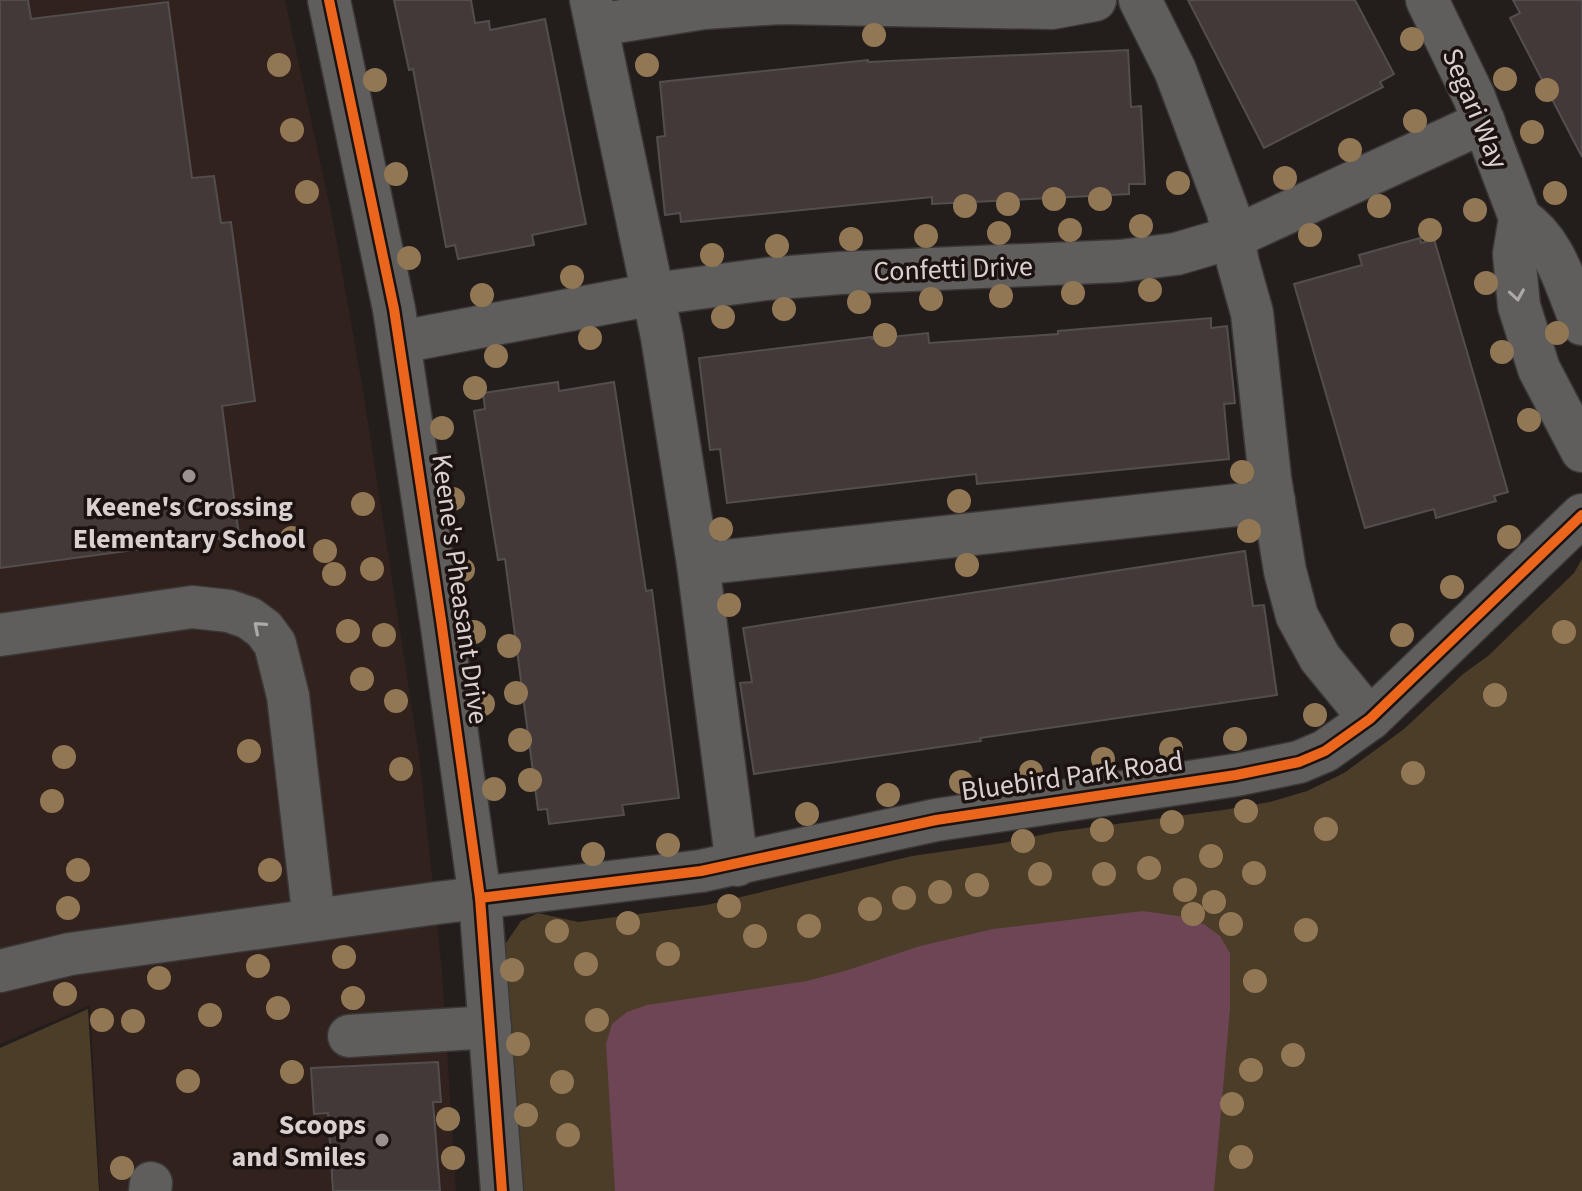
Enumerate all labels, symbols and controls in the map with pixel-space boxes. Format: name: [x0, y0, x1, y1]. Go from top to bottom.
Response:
street label: Segari Way: [1432, 42, 1518, 175]
street label: Confetti Drive: [873, 246, 1033, 292]
one-way arrow: [1508, 289, 1525, 302]
street label: Keene's Pheasant Drive: [421, 452, 499, 727]
marker: Keene's Crossing Elementary School: [180, 467, 198, 485]
place label: Keene's Crossing Elementary School: [73, 487, 305, 559]
one-way arrow: [253, 622, 268, 637]
street label: Bluebird Park Road: [959, 741, 1186, 811]
place label: Scoops and Smiles: [231, 1105, 366, 1177]
marker: Scoops and Smiles: [373, 1131, 391, 1149]

